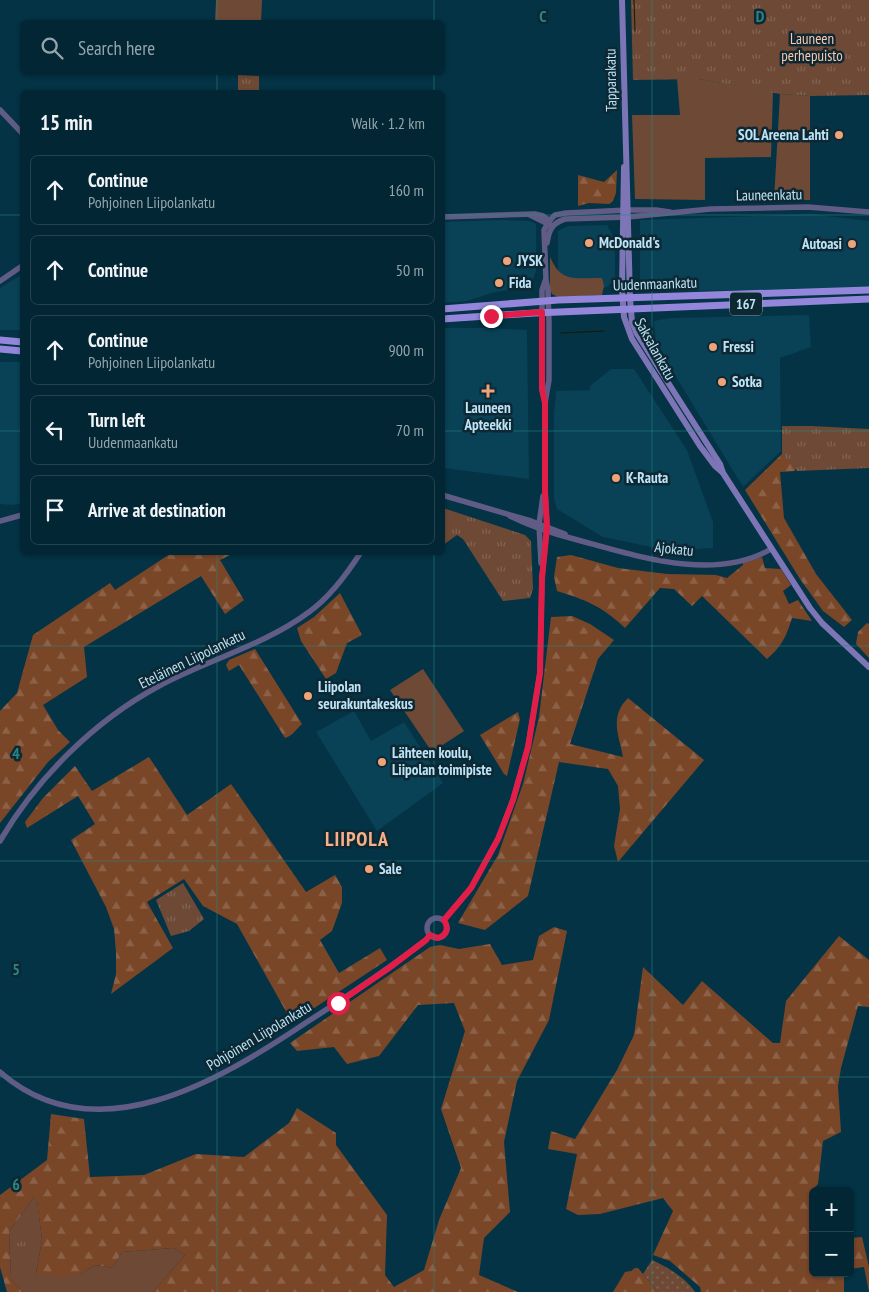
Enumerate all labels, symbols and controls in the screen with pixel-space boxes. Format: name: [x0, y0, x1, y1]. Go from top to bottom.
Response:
text: C: [539, 6, 547, 26]
text: D: [756, 6, 765, 26]
search box: [20, 20, 445, 75]
park label: Launeen perhepuisto: [781, 29, 843, 65]
icon: search: [38, 34, 66, 62]
text: Search here: [78, 36, 155, 60]
street label: Tapparakatu: [600, 48, 621, 112]
text: 15 min: [40, 109, 92, 136]
text: Walk · 1.2 km: [351, 113, 425, 133]
place label: SOL Areena Lahti: [738, 125, 829, 144]
marker: SOL Areena Lahti: [833, 129, 845, 141]
text: Continue: [88, 168, 148, 192]
icon: ahead: [41, 176, 69, 204]
text: 160 m: [389, 180, 424, 200]
street label: Launeenkatu: [736, 184, 802, 205]
text: Pohjoinen Liipolankatu: [88, 192, 215, 212]
place label: McDonald's: [599, 233, 660, 252]
place label: Autoasi: [801, 234, 842, 253]
marker: McDonald's: [583, 237, 595, 249]
marker: Autoasi: [846, 238, 858, 250]
place label: JYSK: [516, 251, 543, 270]
marker: JYSK: [501, 255, 513, 267]
icon: ahead: [41, 256, 69, 284]
text: Continue: [88, 258, 148, 282]
text: 50 m: [396, 260, 424, 280]
place label: Fida: [509, 273, 532, 292]
street label: Uudenmaankatu: [612, 273, 697, 294]
marker: Fida: [493, 277, 505, 289]
road number: 167: [730, 292, 762, 316]
route end: [480, 305, 503, 328]
street label: Saksalankatu: [631, 314, 680, 383]
text: Continue: [88, 328, 148, 352]
icon: ahead: [41, 336, 69, 364]
place label: Fressi: [723, 337, 754, 356]
text: 900 m: [389, 340, 424, 360]
marker: Fressi: [707, 341, 719, 353]
text: Pohjoinen Liipolankatu: [88, 352, 215, 372]
place label: Sotka: [732, 372, 762, 391]
marker: Sotka: [716, 376, 728, 388]
marker: Launeen Apteekki: [482, 385, 494, 397]
place label: Launeen Apteekki: [463, 398, 512, 434]
text: Turn left: [88, 408, 145, 432]
icon: left: [41, 416, 69, 444]
text: 70 m: [396, 420, 424, 440]
text: Uudenmaankatu: [88, 432, 178, 452]
place label: K-Rauta: [626, 468, 668, 487]
marker: K-Rauta: [610, 472, 622, 484]
icon: arrive: [41, 496, 69, 524]
text: Arrive at destination: [88, 498, 226, 522]
street label: Ajokatu: [654, 537, 695, 560]
street label: Eteläinen Liipolankatu: [135, 625, 248, 693]
place label: Liipolan seurakuntakeskus: [318, 677, 413, 713]
marker: Liipolan seurakuntakeskus: [302, 690, 314, 702]
text: 4: [12, 743, 20, 763]
place label: Lähteen koulu, Liipolan toimipiste: [392, 743, 492, 779]
marker: Lähteen koulu, Liipolan toimipiste: [376, 756, 388, 768]
district label: LIIPOLA: [325, 826, 389, 852]
place label: Sale: [379, 859, 402, 878]
marker: Sale: [363, 863, 375, 875]
text: 5: [12, 959, 20, 979]
route start: [327, 992, 350, 1015]
street label: Pohjoinen Liipolankatu: [203, 997, 315, 1074]
text: 6: [12, 1174, 20, 1194]
map controls: [809, 1187, 854, 1277]
button: +: [809, 1187, 854, 1232]
button: −: [809, 1232, 854, 1277]

